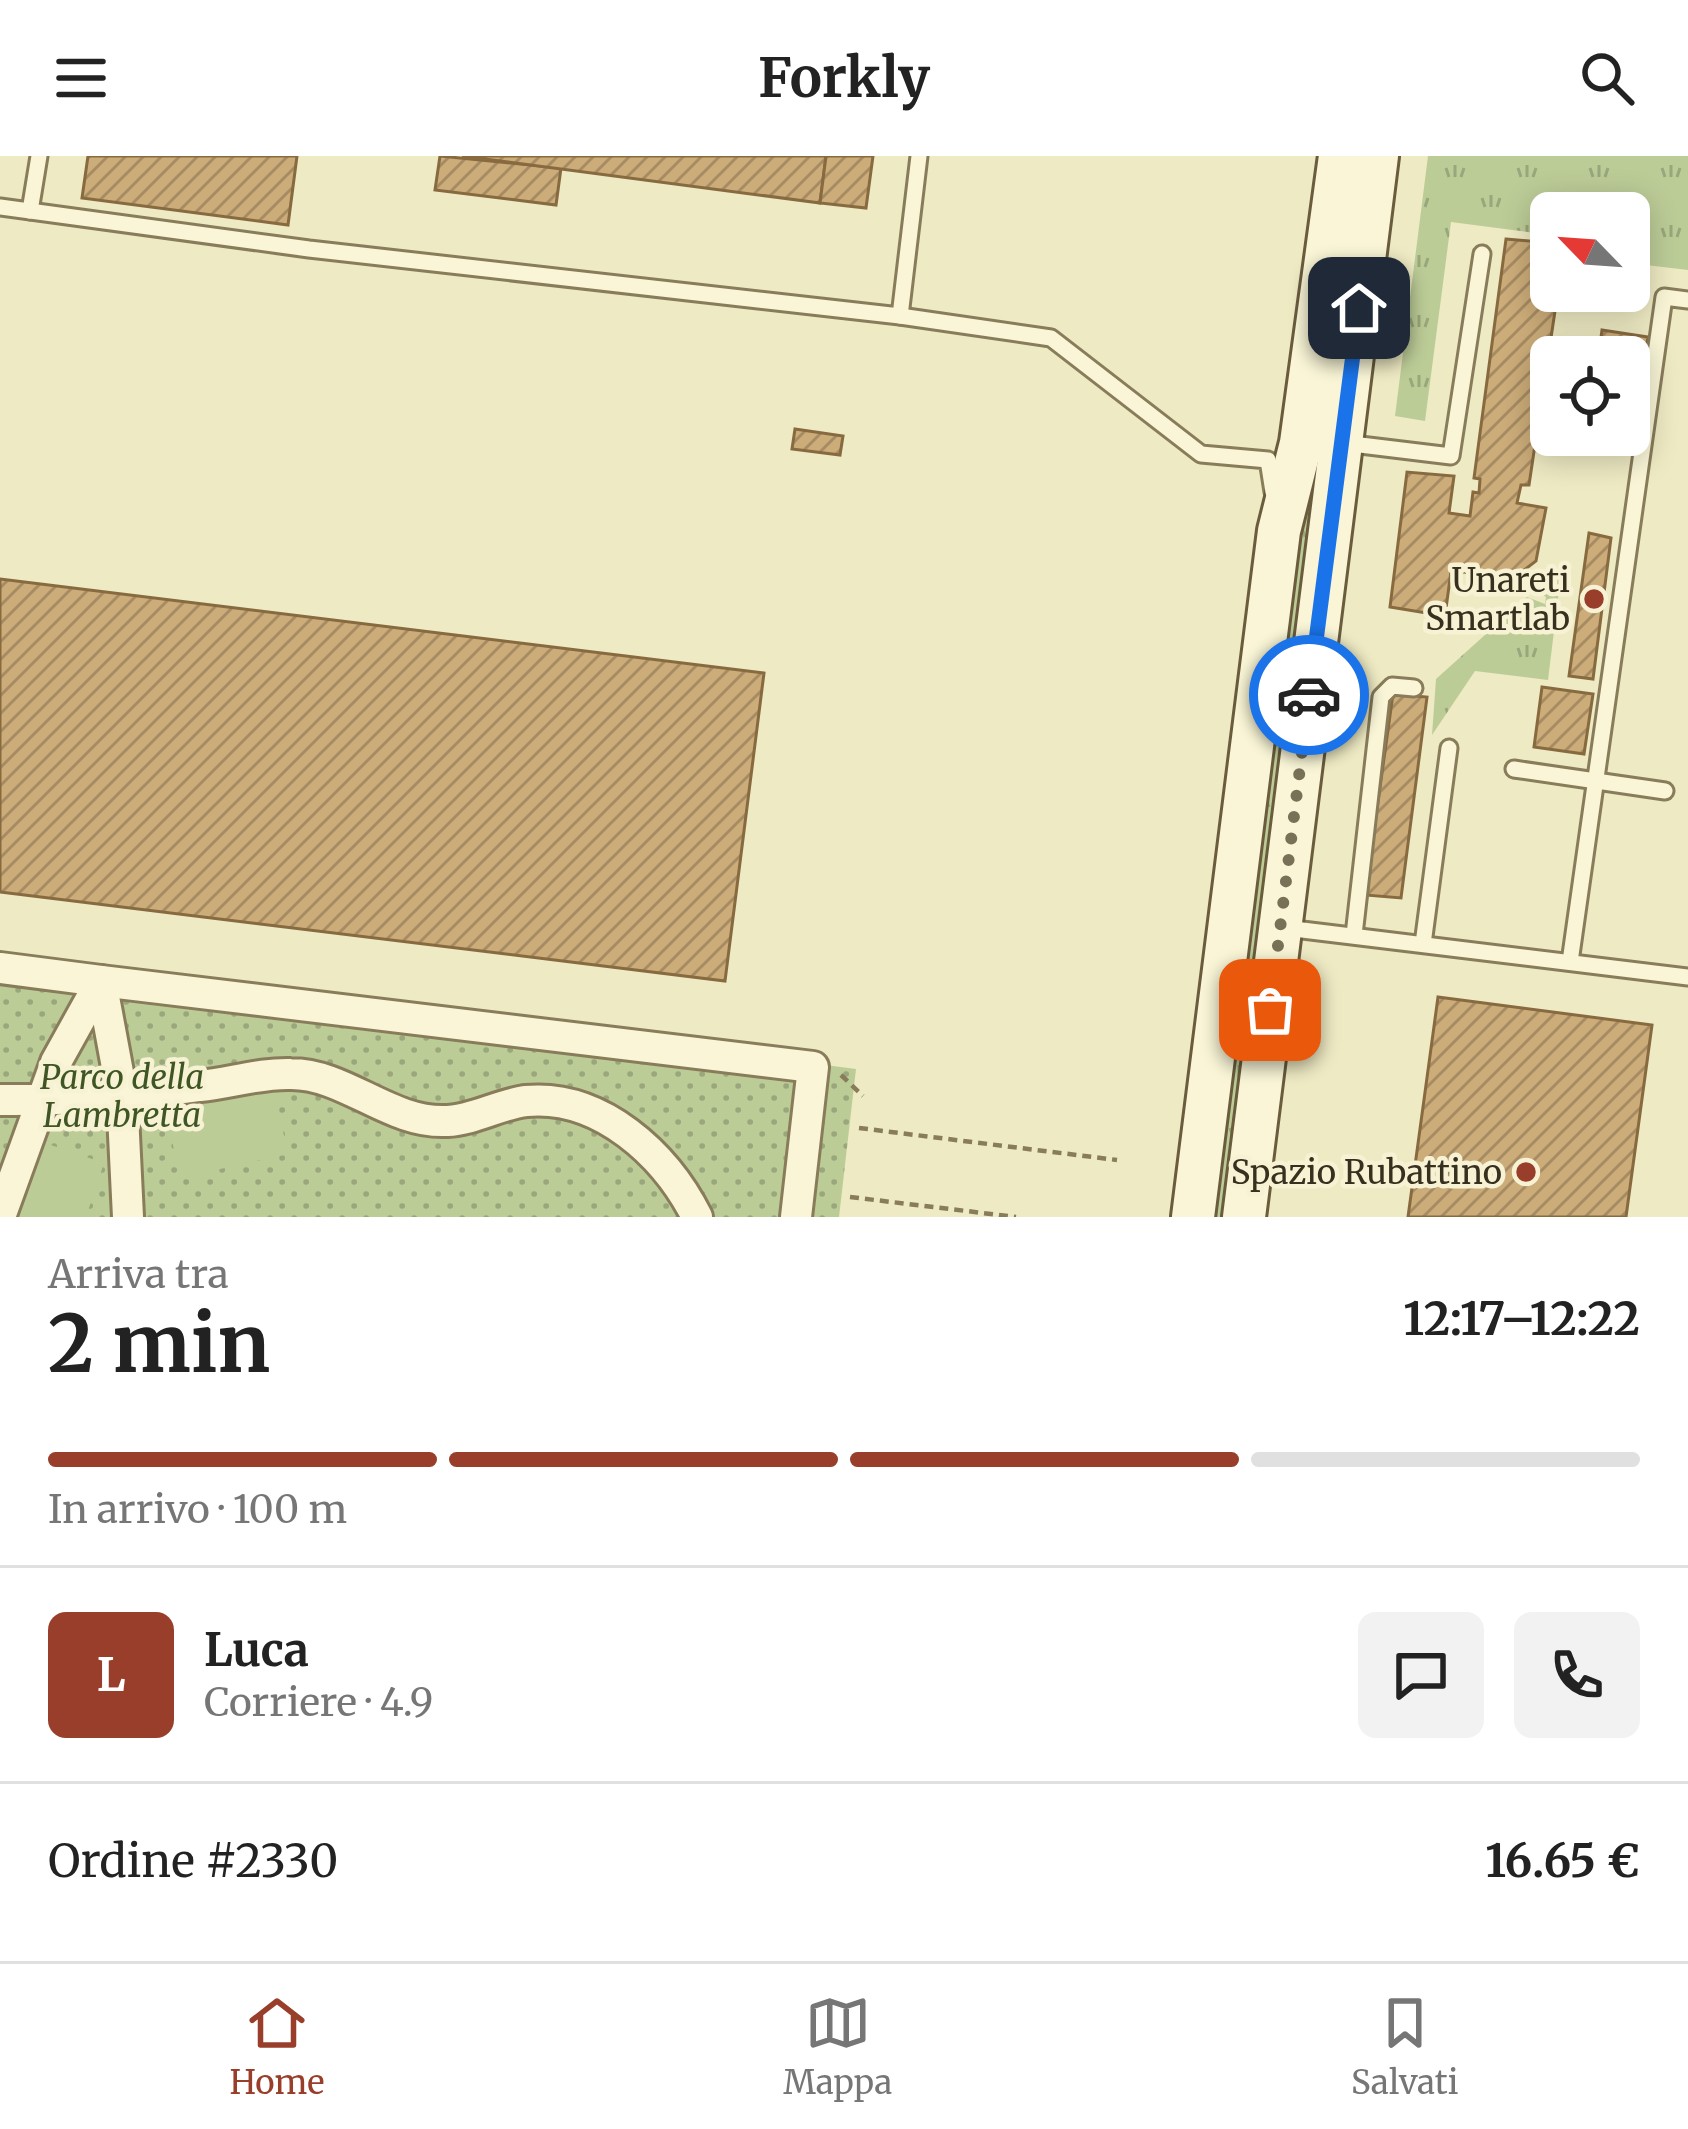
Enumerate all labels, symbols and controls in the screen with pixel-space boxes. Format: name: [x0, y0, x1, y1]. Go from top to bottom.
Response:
text: Forkly: [758, 44, 930, 112]
icon: menu: [48, 45, 114, 111]
icon: search: [1574, 45, 1640, 111]
north arrow: [1530, 192, 1650, 312]
map controls: [1530, 192, 1650, 456]
pin: [1308, 257, 1410, 359]
icon: home: [1326, 275, 1392, 341]
button: locate: [1530, 336, 1650, 456]
place label: Unareti Smartlab: [1425, 560, 1570, 639]
marker: Unareti Smartlab: [1581, 586, 1607, 612]
courier: [1249, 635, 1369, 755]
icon: car: [1276, 662, 1342, 728]
pin: [1219, 959, 1321, 1061]
icon: bag: [1237, 977, 1303, 1043]
park label: Parco della Lambretta: [40, 1057, 204, 1136]
place label: Spazio Rubattino: [1231, 1152, 1502, 1193]
marker: Spazio Rubattino: [1513, 1159, 1539, 1185]
text: Arriva tra: [48, 1250, 229, 1299]
text: 12:17–12:22: [1403, 1291, 1640, 1347]
text: 2 min: [48, 1295, 270, 1393]
text: In arrivo · 100 m: [48, 1485, 347, 1534]
button: chat: [1358, 1612, 1484, 1738]
button: phone: [1514, 1612, 1640, 1738]
text: Luca: [204, 1622, 309, 1678]
text: L: [97, 1647, 125, 1703]
text: Corriere · 4.9: [204, 1678, 433, 1727]
text: Ordine #2330: [48, 1833, 338, 1889]
text: 16.65 €: [1485, 1833, 1640, 1889]
tab: Home: [229, 1990, 325, 2103]
tab: Mappa: [783, 1990, 892, 2103]
tab: Salvati: [1351, 1990, 1459, 2103]

